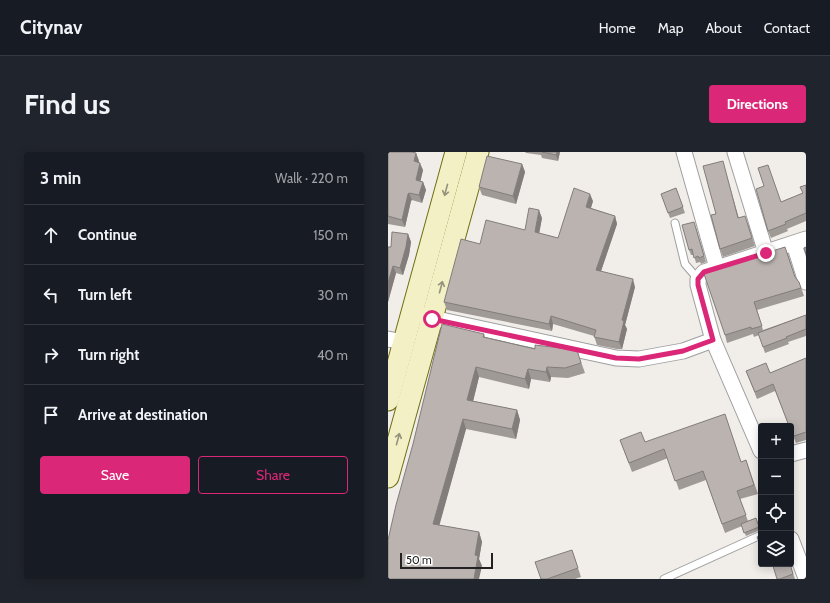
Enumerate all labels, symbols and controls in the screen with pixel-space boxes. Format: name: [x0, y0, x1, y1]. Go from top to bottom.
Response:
text: Citynav: [20, 16, 82, 39]
text: Home: [599, 19, 636, 37]
text: Map: [658, 19, 683, 37]
text: About: [705, 19, 742, 37]
text: Contact: [764, 19, 810, 37]
button: Directions: [709, 85, 806, 123]
text: Find us: [24, 87, 110, 121]
text: 3 min: [40, 168, 81, 188]
text: Walk · 220 m: [275, 170, 348, 186]
one-way arrow: [442, 183, 449, 196]
icon: ahead: [40, 224, 62, 246]
text: Continue: [78, 226, 137, 244]
text: 150 m: [313, 227, 348, 243]
route end: [757, 244, 775, 262]
one-way arrow: [438, 281, 445, 294]
icon: left: [40, 284, 62, 306]
text: Turn left: [78, 286, 132, 304]
text: 30 m: [318, 287, 348, 303]
route start: [423, 310, 441, 328]
icon: right: [40, 344, 62, 366]
text: Turn right: [78, 346, 139, 364]
text: 40 m: [317, 347, 348, 363]
icon: arrive: [40, 404, 62, 426]
text: Arrive at destination: [78, 406, 208, 424]
map controls: [758, 423, 794, 567]
button: +: [758, 423, 794, 459]
one-way arrow: [395, 433, 402, 446]
button: Save: [40, 456, 190, 494]
button: Share: [198, 456, 348, 494]
button: −: [758, 459, 794, 495]
button: locate: [758, 495, 794, 531]
button: layers: [758, 531, 794, 567]
scale bar: [400, 551, 493, 570]
text: 50 m: [406, 553, 432, 567]

